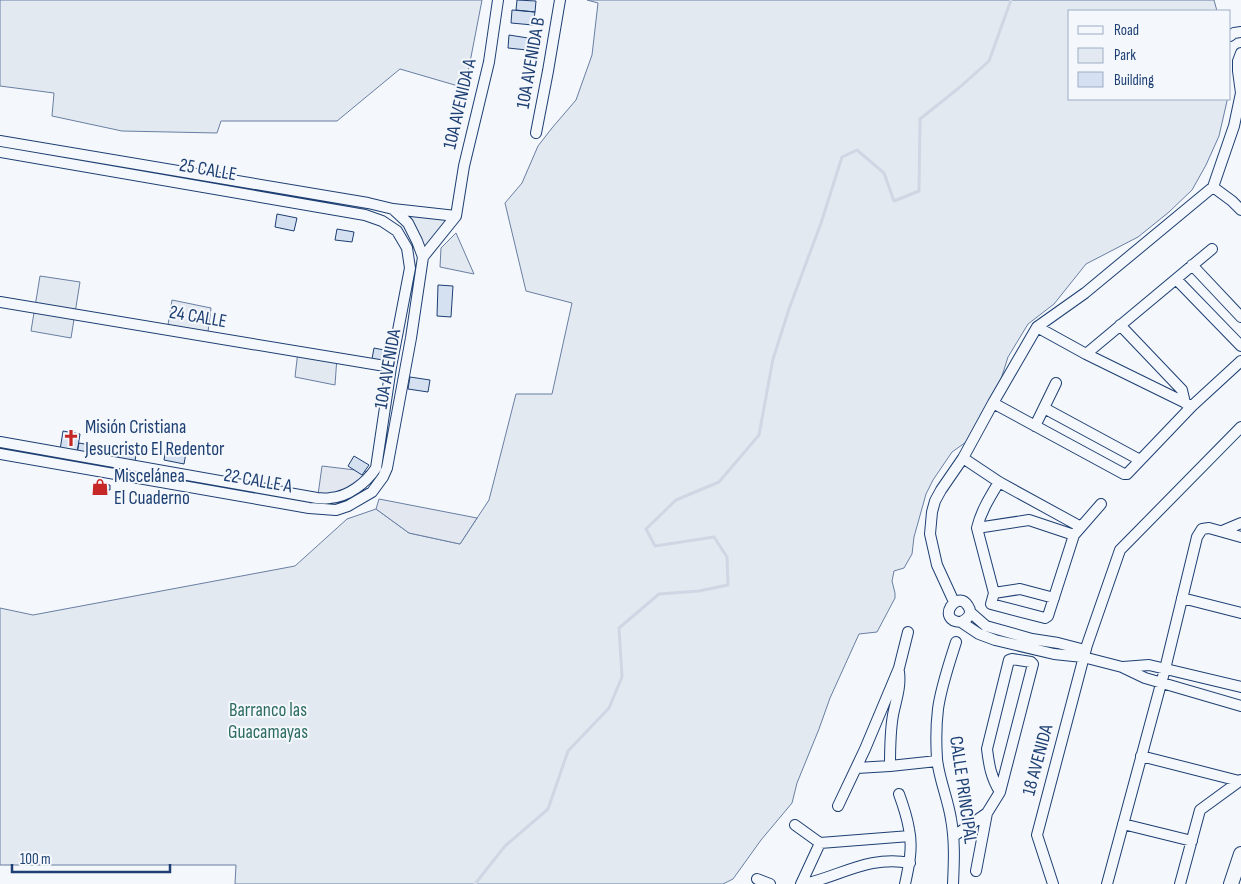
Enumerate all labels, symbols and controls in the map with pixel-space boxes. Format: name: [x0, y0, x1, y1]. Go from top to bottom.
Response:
legend: [1068, 10, 1231, 100]
street label: 10A AVENIDA B: [512, 16, 550, 110]
text: Road: [1114, 21, 1139, 40]
text: Park: [1114, 46, 1136, 65]
street label: 10A AVENIDA A: [438, 56, 482, 151]
text: Building: [1114, 71, 1154, 90]
street label: 25 CALLE: [178, 154, 238, 186]
street label: 24 CALLE: [167, 301, 229, 333]
street label: 10A AVENIDA: [370, 326, 406, 411]
place label: Misión Cristiana Jesucristo El Redentor: [84, 416, 225, 461]
church icon: Misión Cristiana Jesucristo El Redentor: [61, 428, 81, 448]
street label: 22 CALLE A: [222, 464, 295, 498]
place label: Miscelánea El Cuaderno: [114, 465, 190, 510]
shop icon: Miscelánea El Cuaderno: [90, 477, 110, 497]
park label: Barranco las Guacamayas: [228, 699, 308, 744]
street label: 18 AVENIDA: [1017, 721, 1059, 798]
street label: CALLE PRINCIPAL: [944, 735, 982, 845]
scale bar: [12, 842, 170, 874]
text: 100 m: [20, 850, 51, 869]

